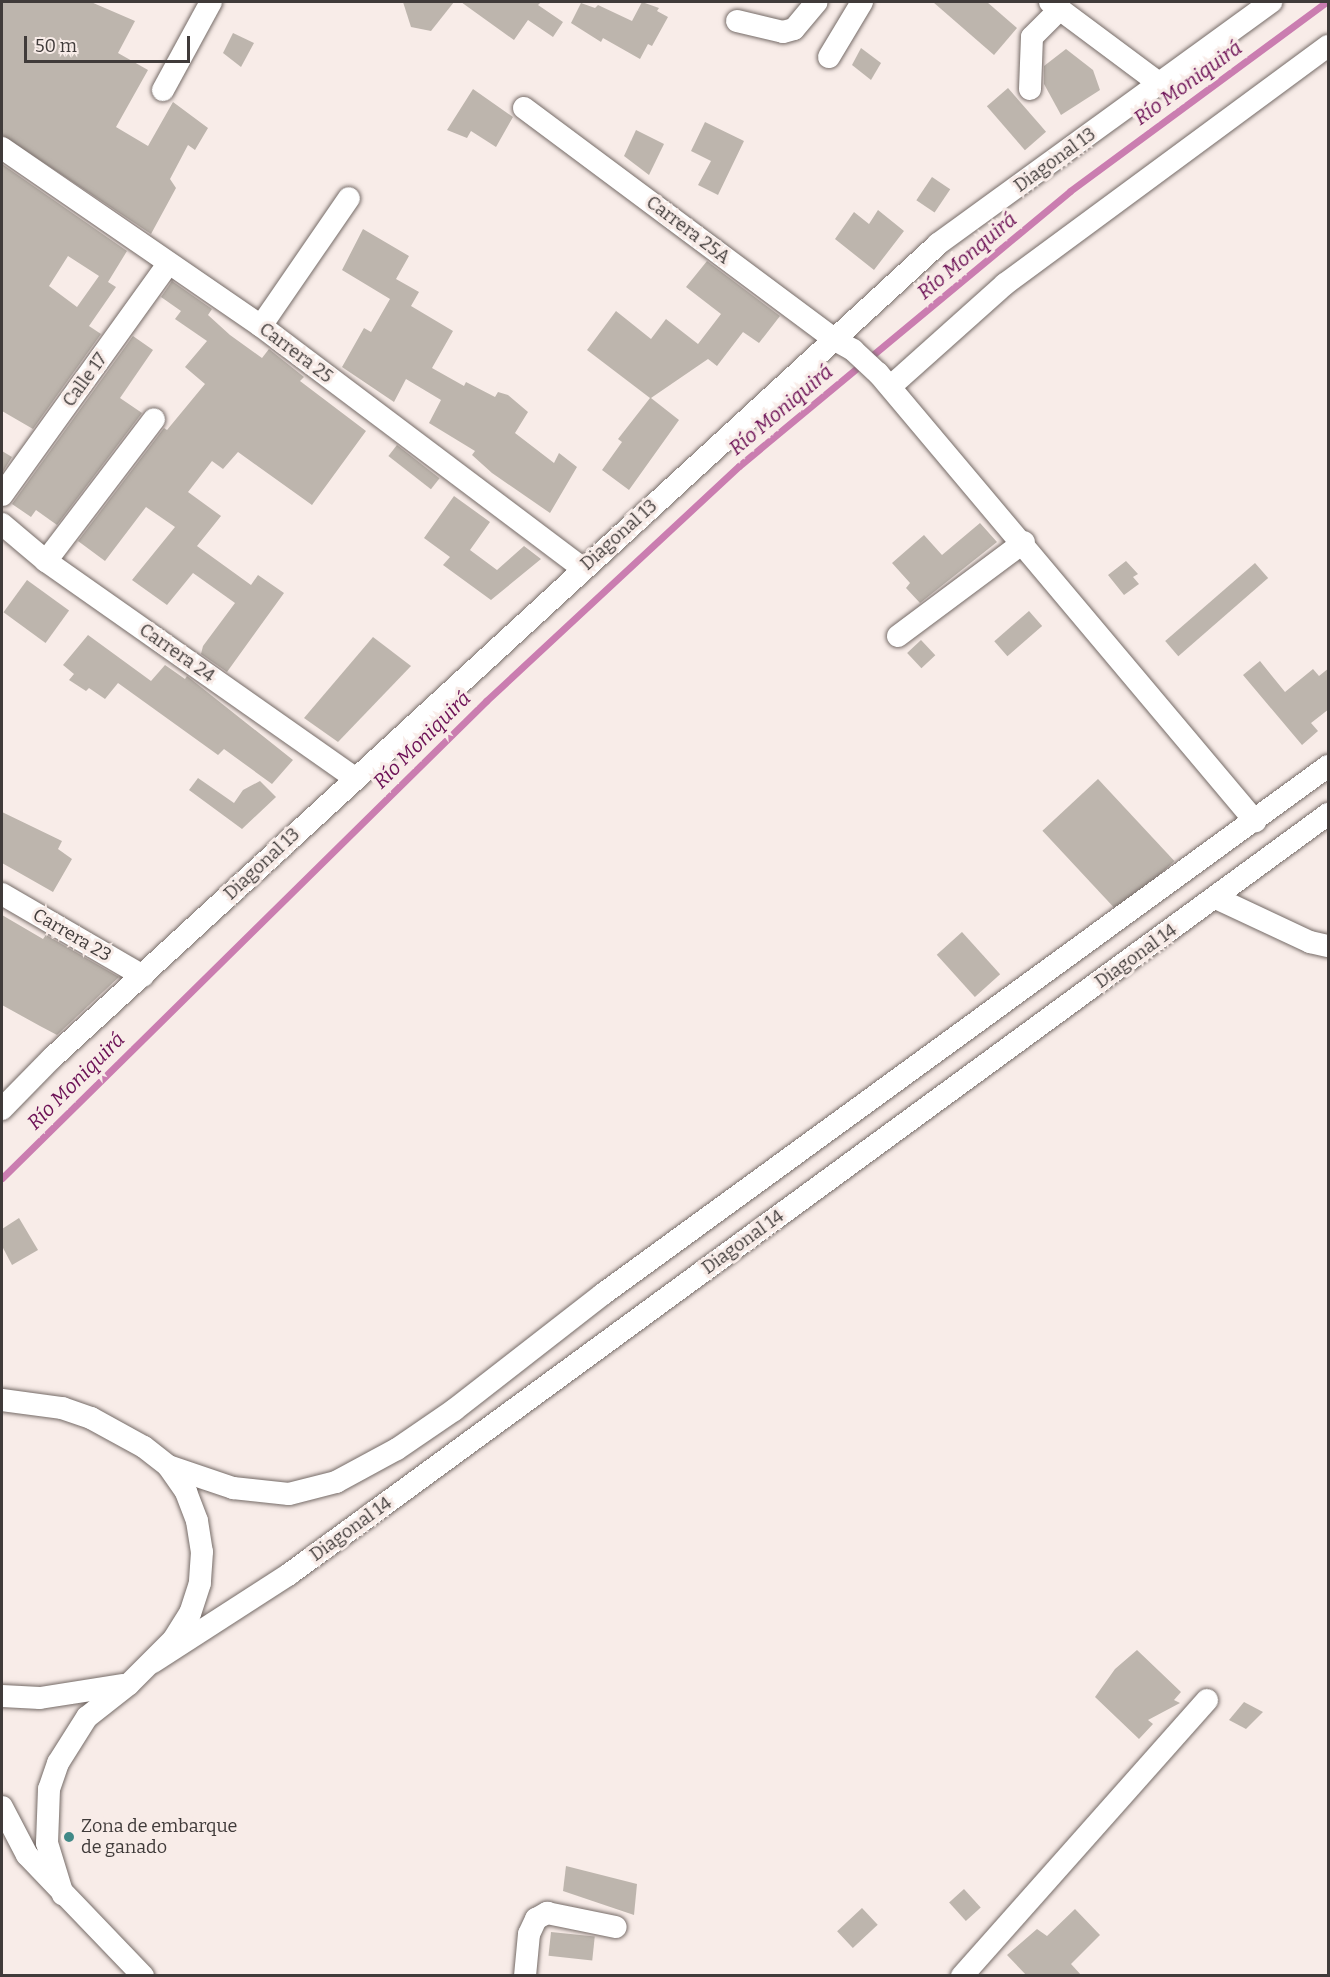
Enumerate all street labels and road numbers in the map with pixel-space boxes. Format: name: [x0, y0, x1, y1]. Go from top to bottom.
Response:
street label: Diagonal 13: [1010, 123, 1100, 197]
street label: Carrera 25A: [642, 192, 734, 268]
street label: Carrera 25: [255, 318, 337, 388]
street label: Calle 17: [58, 349, 112, 411]
street label: Diagonal 13: [576, 495, 662, 575]
street label: Carrera 24: [135, 619, 219, 687]
street label: Diagonal 13: [220, 824, 304, 904]
street label: Carrera 23: [29, 904, 115, 966]
street label: Diagonal 14: [1091, 919, 1181, 993]
street label: Diagonal 14: [698, 1205, 788, 1279]
street label: Diagonal 14: [306, 1492, 396, 1566]

